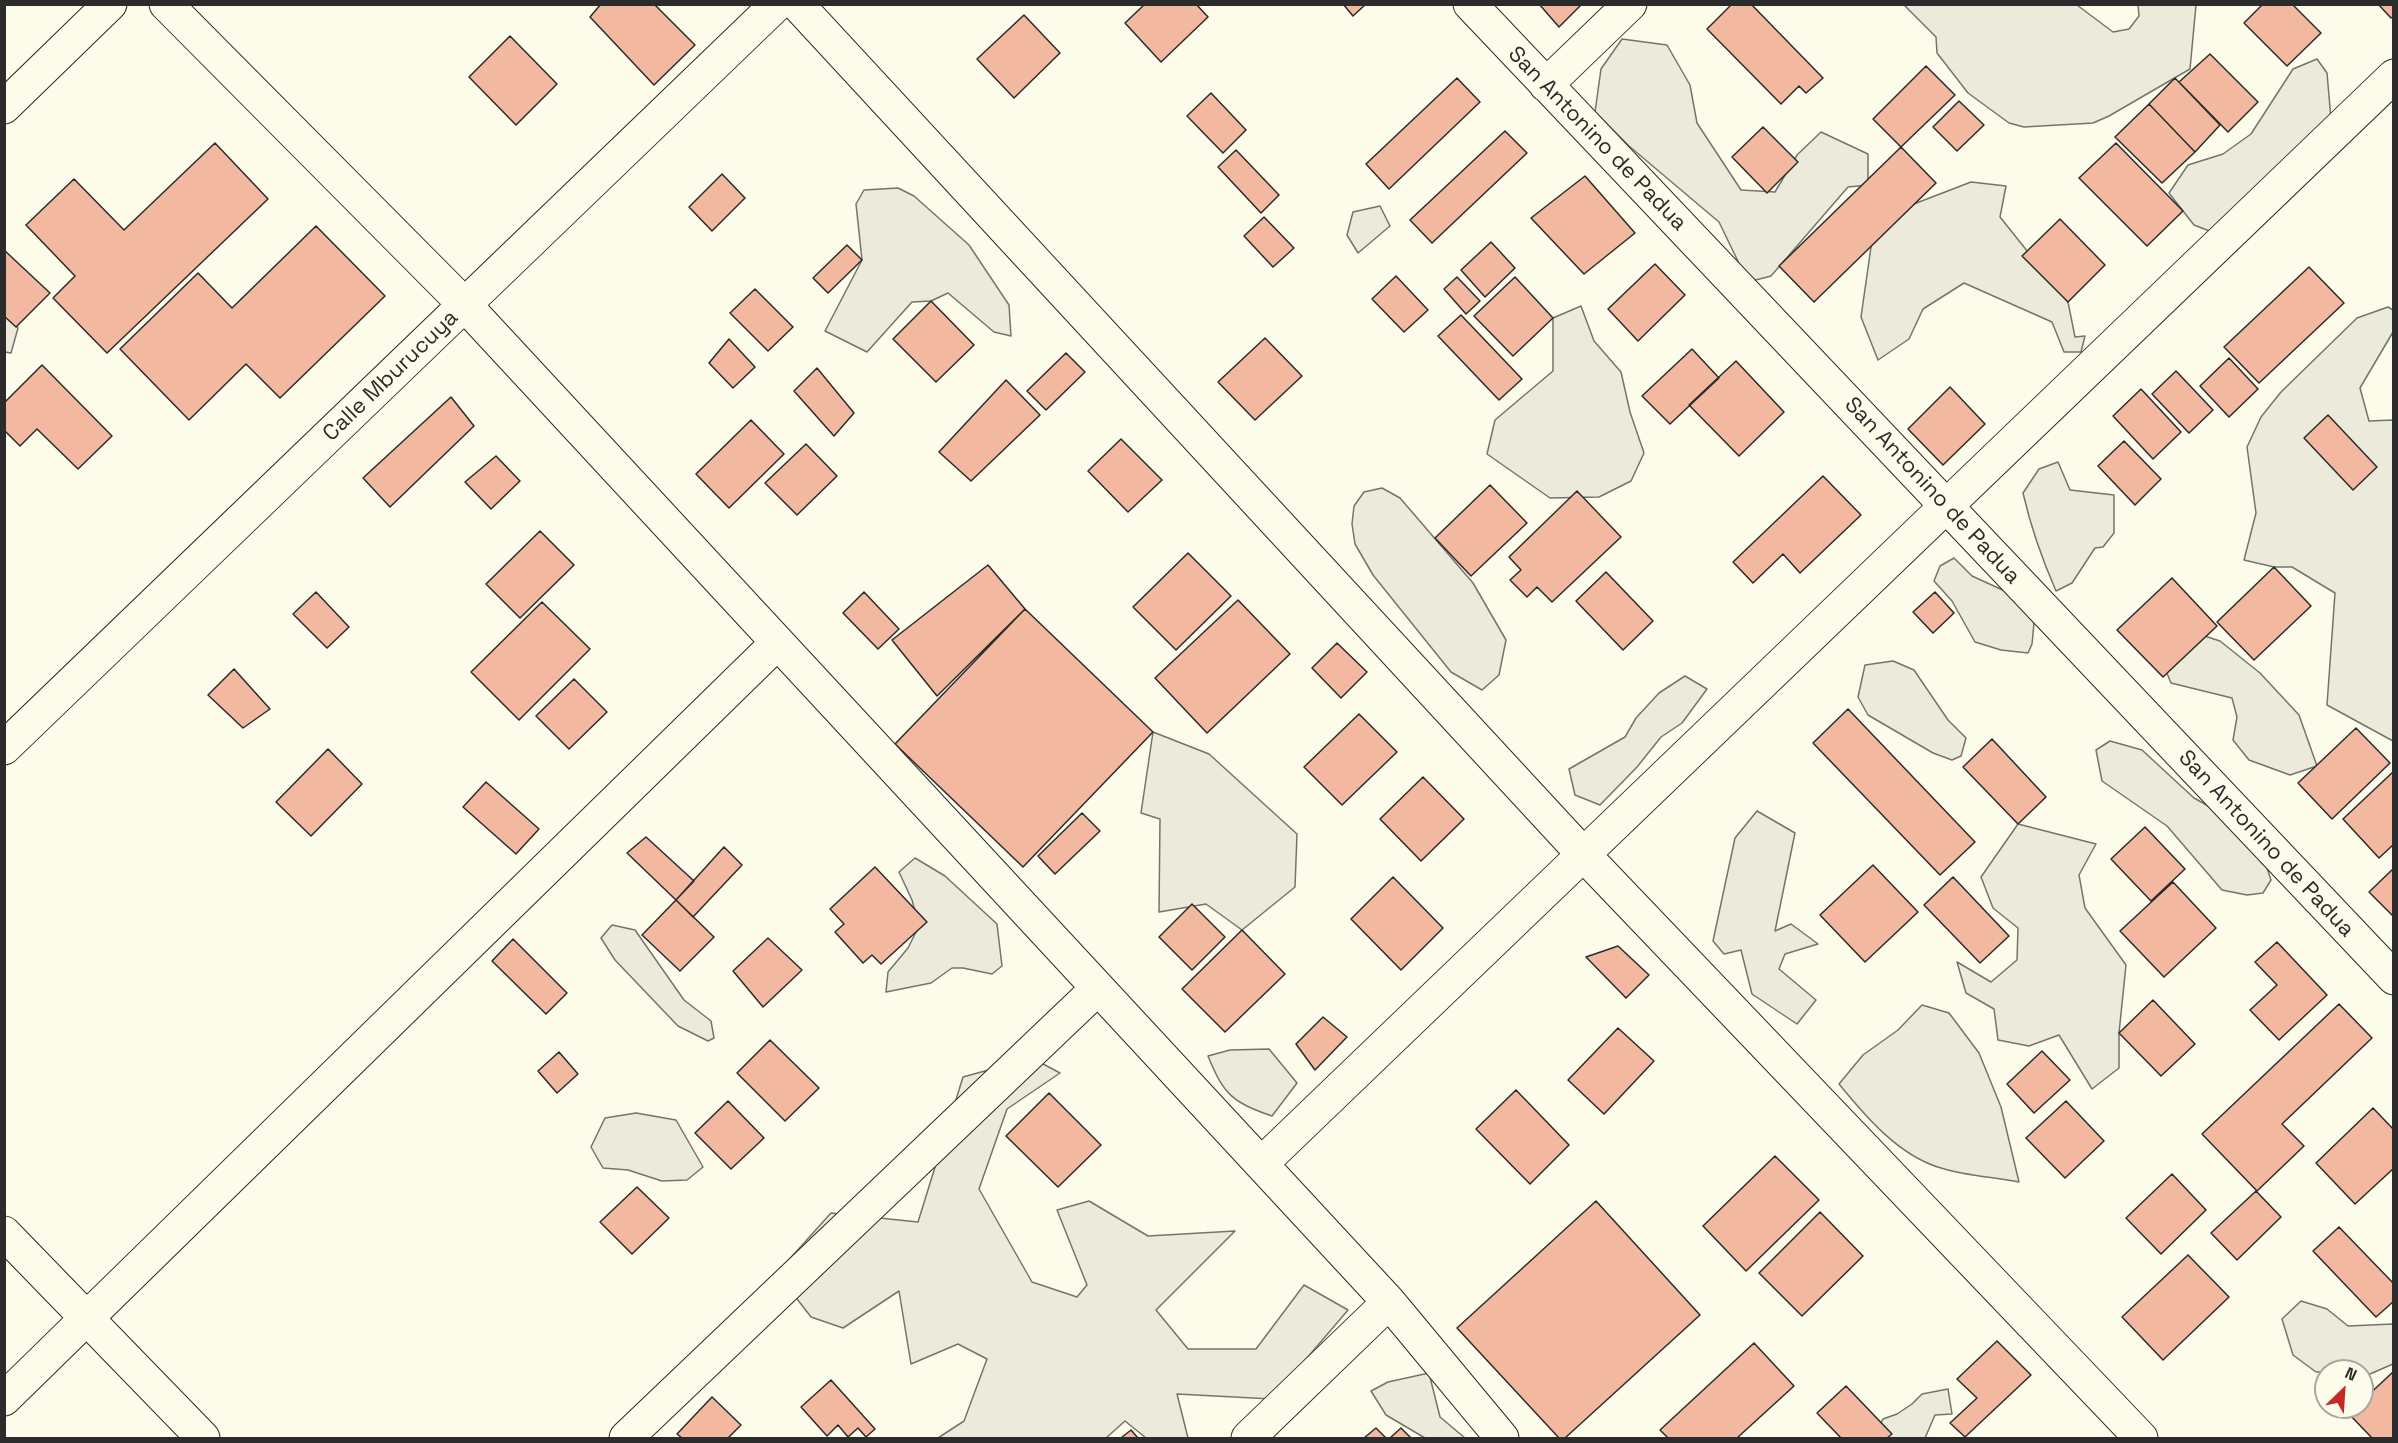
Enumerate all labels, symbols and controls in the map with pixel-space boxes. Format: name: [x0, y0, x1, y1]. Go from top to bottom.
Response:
street label: San Antonino de Padua: [1502, 41, 1692, 237]
street label: Calle Mburucuya: [318, 305, 464, 447]
street label: San Antonino de Padua: [1839, 392, 2025, 590]
street label: San Antonino de Padua: [2173, 745, 2359, 943]
north arrow: [2314, 1359, 2374, 1419]
text: N: [2342, 1362, 2360, 1386]

